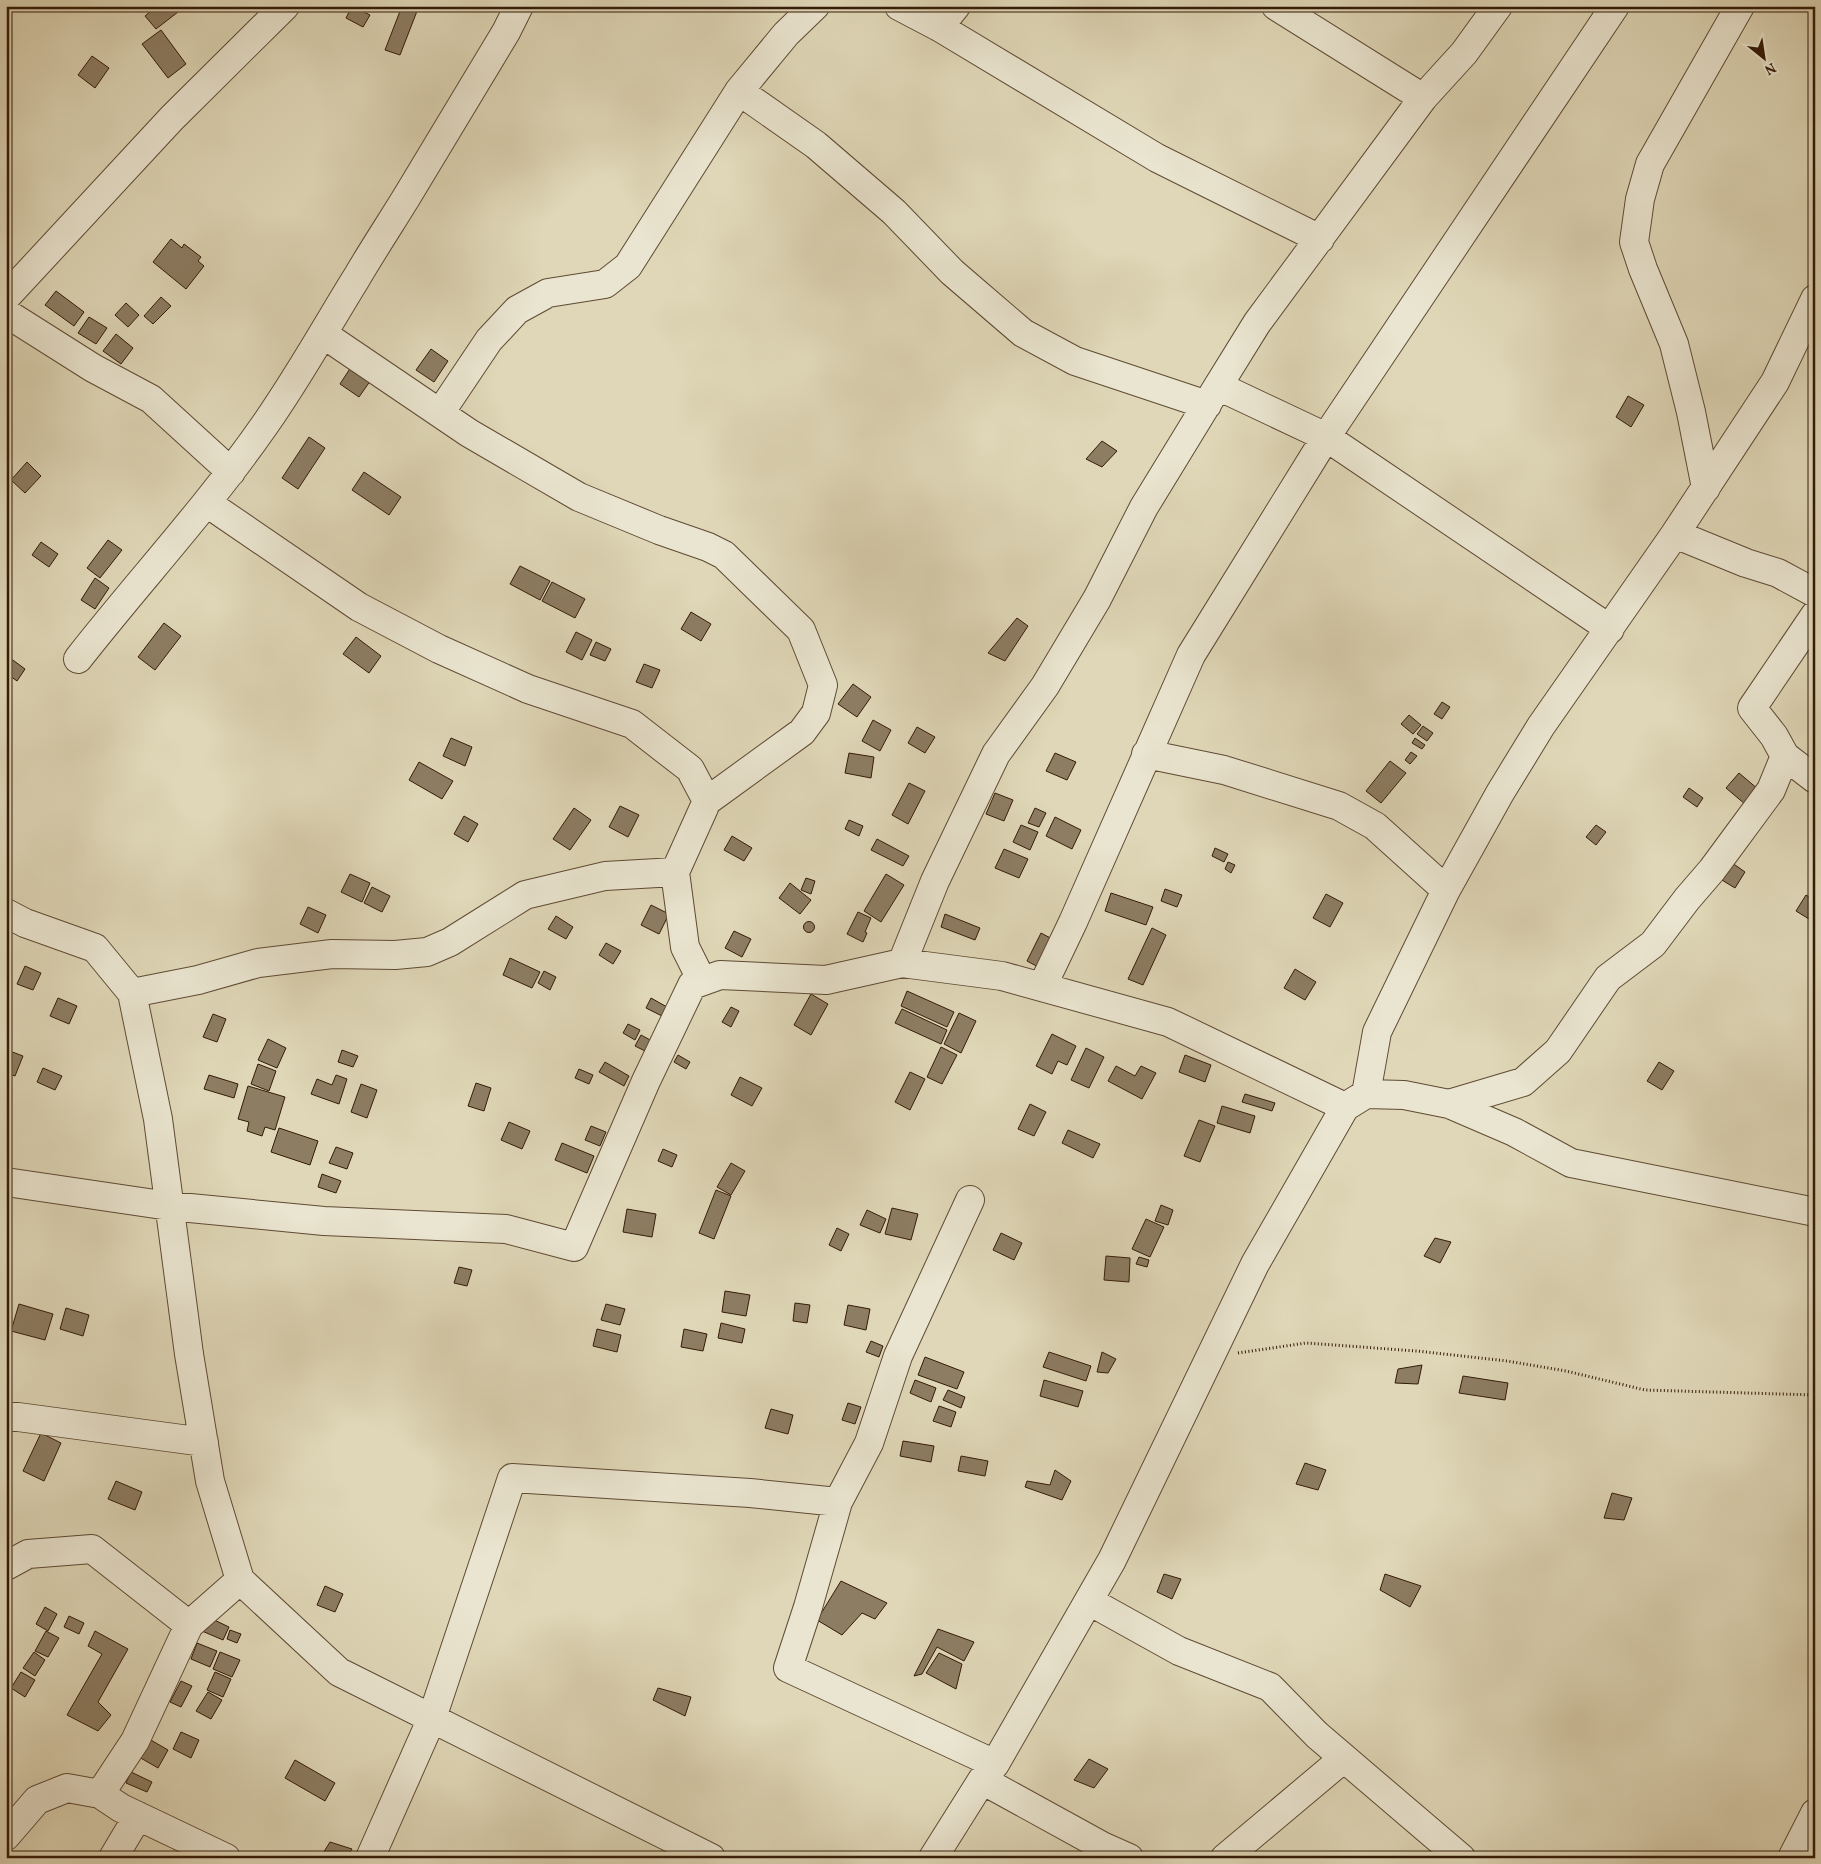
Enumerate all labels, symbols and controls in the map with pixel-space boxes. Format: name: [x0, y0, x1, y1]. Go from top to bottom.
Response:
north arrow: [1738, 32, 1788, 82]
text: N: [1761, 57, 1779, 79]

